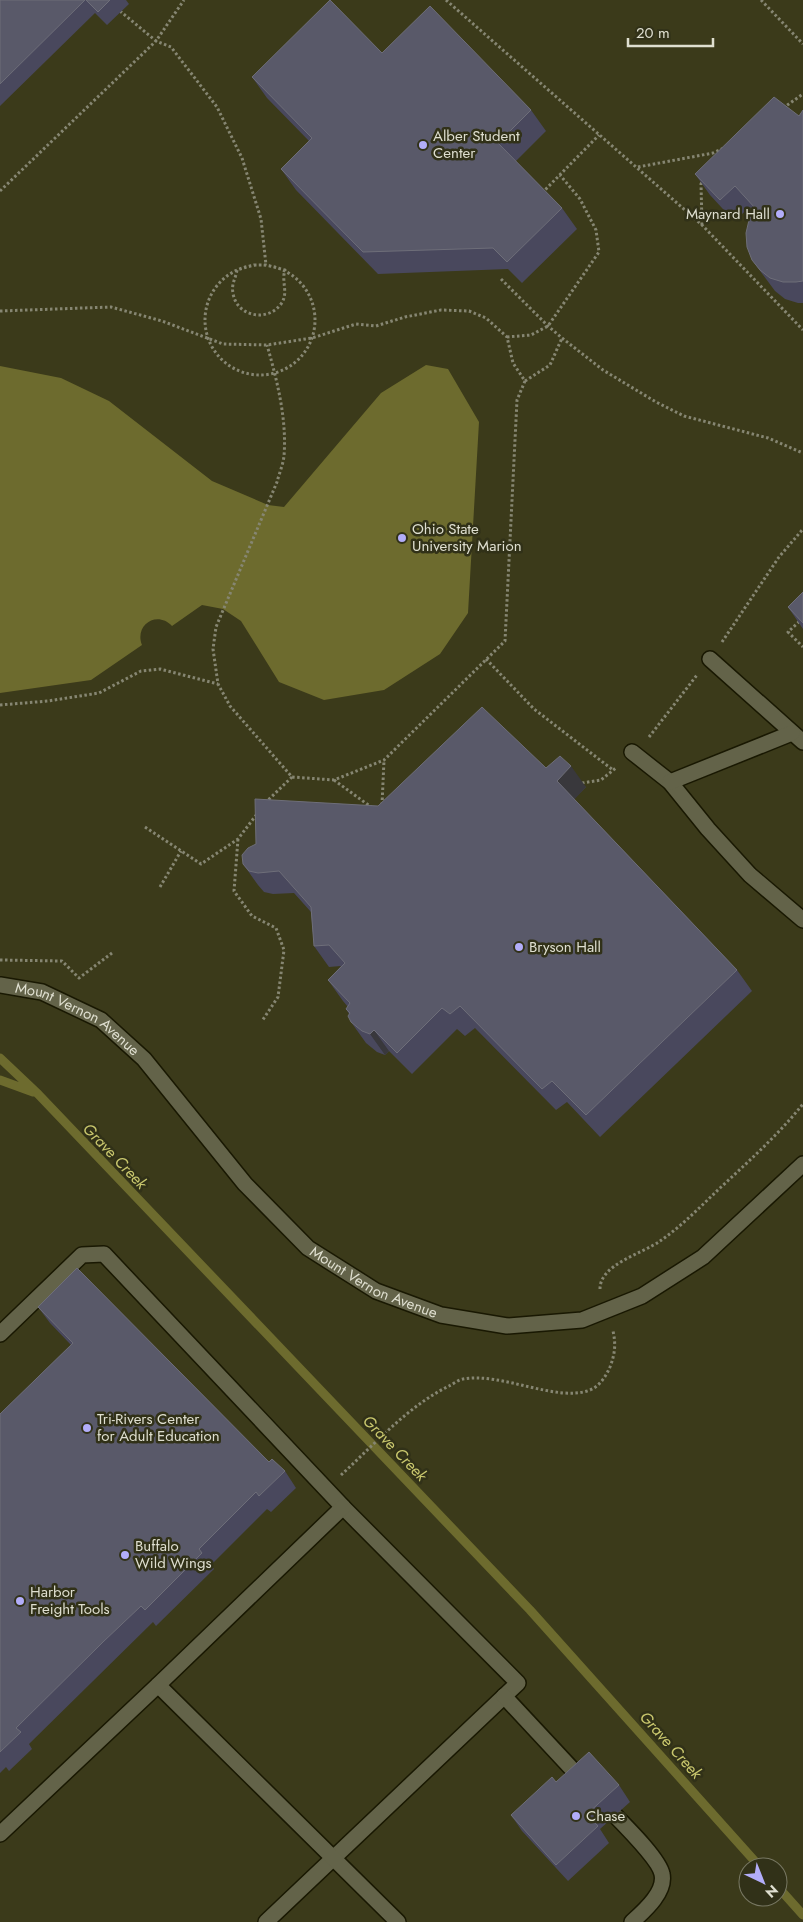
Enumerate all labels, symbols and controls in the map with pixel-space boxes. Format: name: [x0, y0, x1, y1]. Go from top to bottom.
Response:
scale bar: [628, 15, 713, 47]
text: 20 m: [636, 22, 670, 44]
place label: Alber Student Center: [433, 125, 520, 164]
marker: Alber Student Center: [417, 139, 429, 151]
place label: Maynard Hall: [686, 203, 770, 225]
marker: Maynard Hall: [774, 208, 786, 220]
place label: Ohio State University Marion: [412, 518, 522, 557]
marker: Ohio State University Marion: [396, 532, 408, 544]
place label: Bryson Hall: [529, 936, 601, 958]
marker: Bryson Hall: [513, 941, 525, 953]
street label: Mount Vernon Avenue: [13, 977, 145, 1061]
water label: Grave Creek: [78, 1118, 153, 1195]
street label: Mount Vernon Avenue: [305, 1241, 441, 1324]
place label: Tri-Rivers Center for Adult Education: [97, 1408, 220, 1447]
water label: Grave Creek: [358, 1410, 433, 1487]
marker: Tri-Rivers Center for Adult Education: [81, 1422, 93, 1434]
place label: Buffalo Wild Wings: [135, 1535, 211, 1574]
marker: Buffalo Wild Wings: [119, 1549, 131, 1561]
place label: Harbor Freight Tools: [30, 1581, 110, 1620]
marker: Harbor Freight Tools: [14, 1595, 26, 1607]
water label: Grave Creek: [634, 1706, 708, 1785]
place label: Chase: [586, 1805, 625, 1827]
marker: Chase: [570, 1810, 582, 1822]
north arrow: [738, 1857, 788, 1907]
text: N: [761, 1880, 783, 1903]

